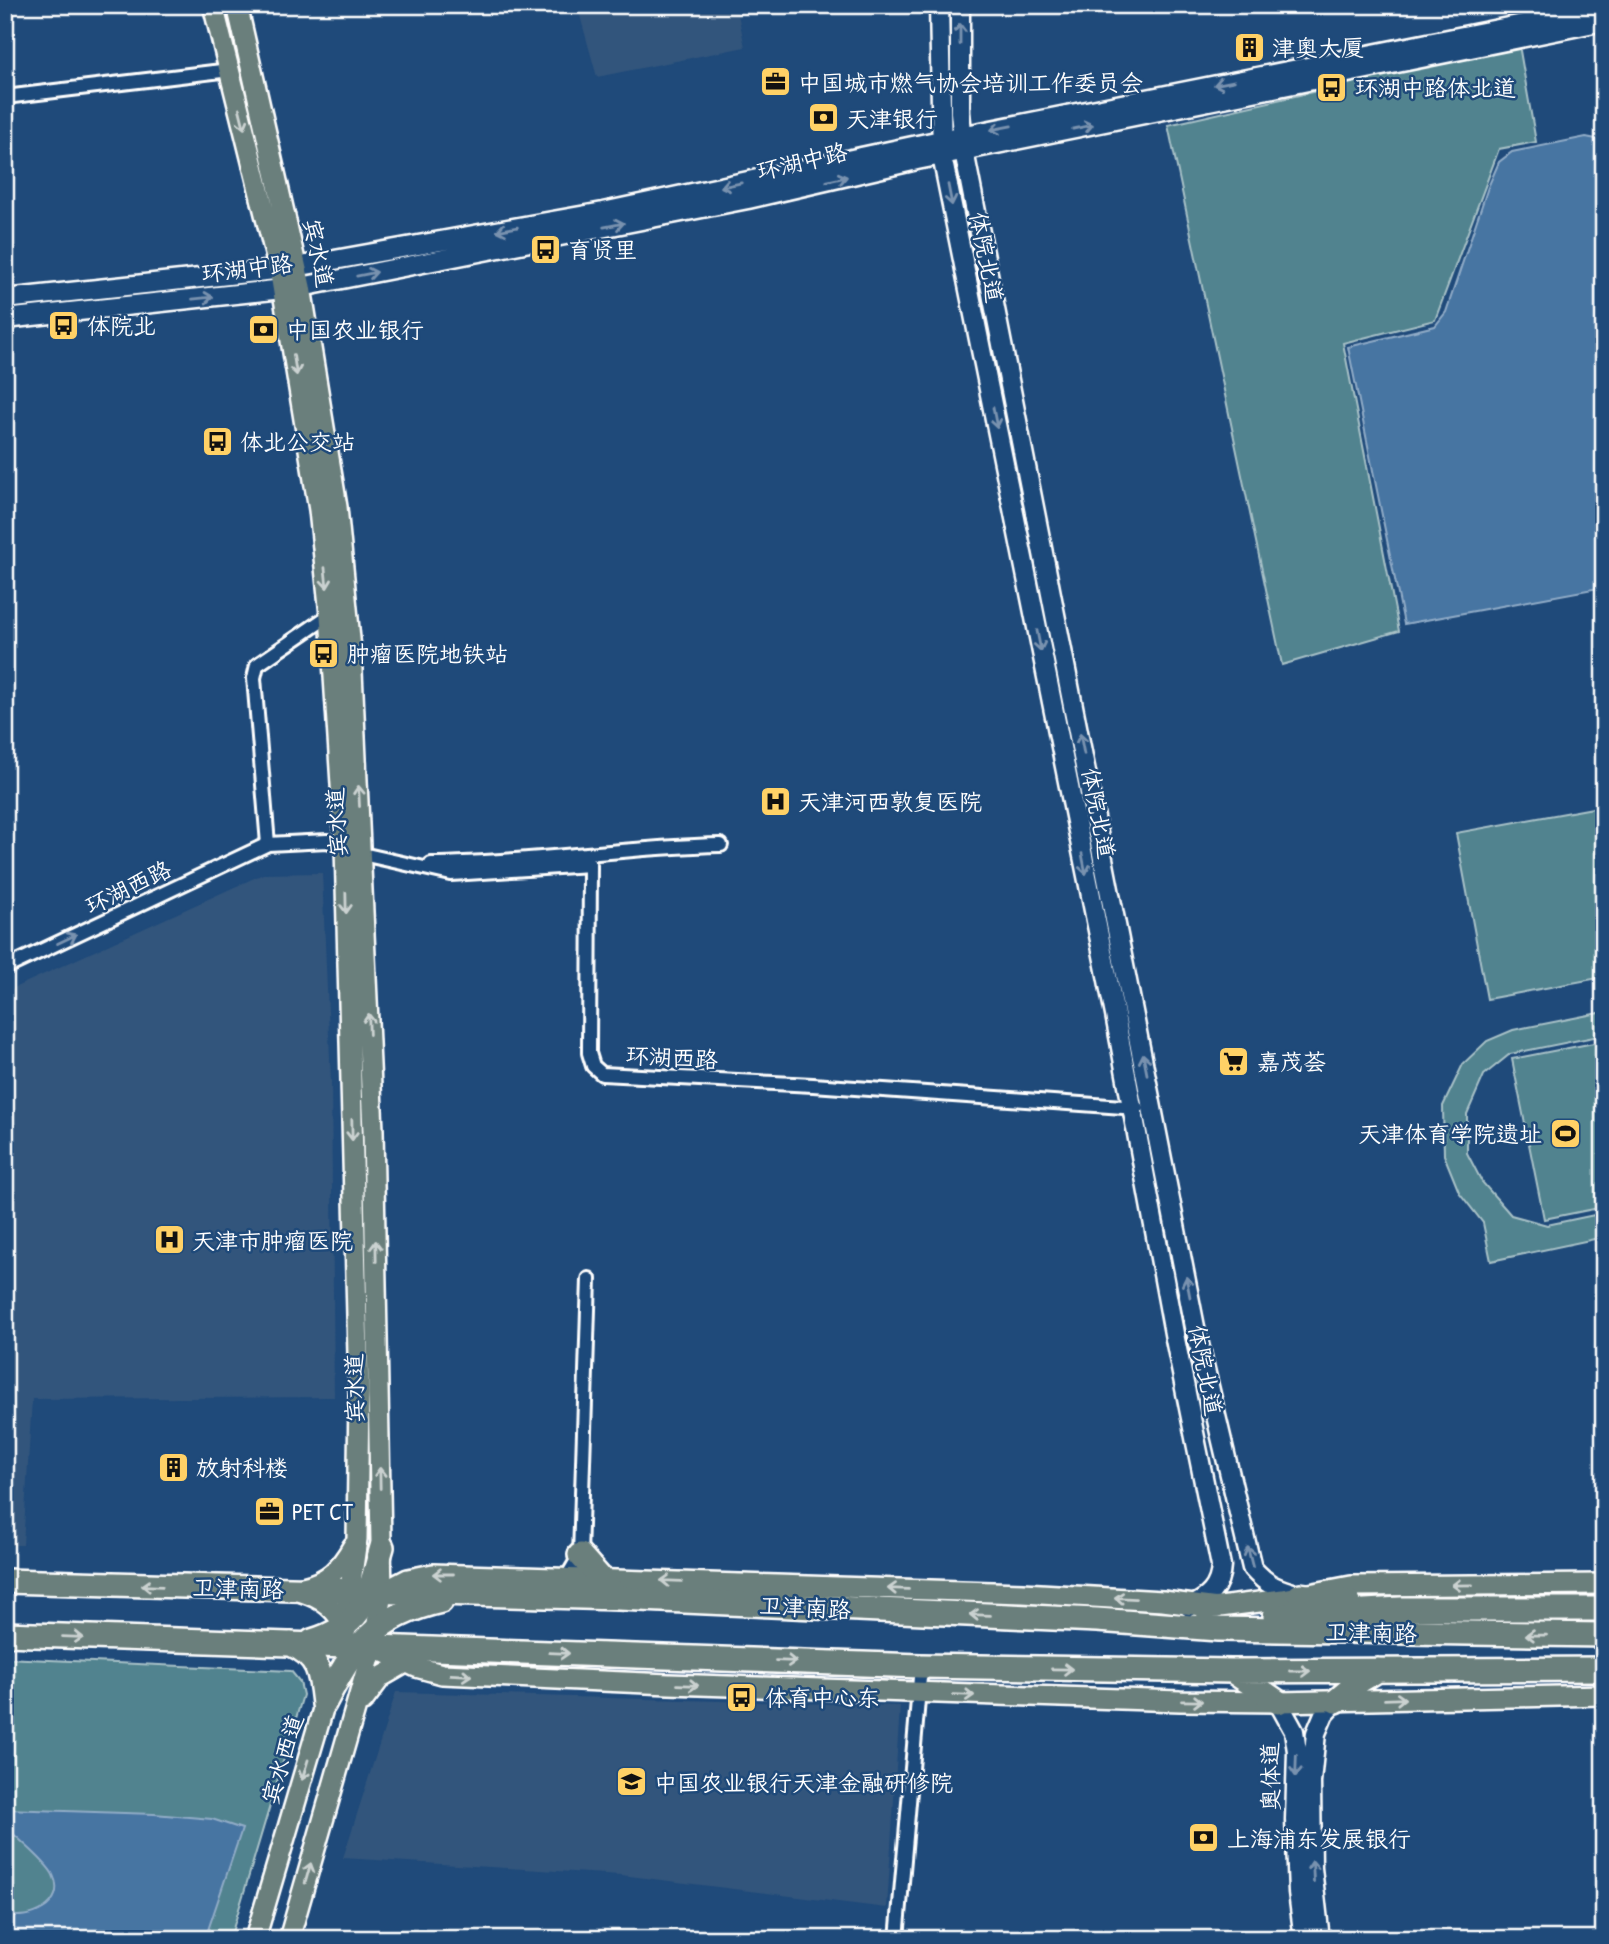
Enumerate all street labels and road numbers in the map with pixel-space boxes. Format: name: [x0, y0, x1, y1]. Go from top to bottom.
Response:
street label: 环湖中路: [754, 136, 850, 186]
street label: 体院北道: [963, 209, 1011, 305]
street label: 宾水道: [297, 216, 341, 290]
street label: 环湖中路: [199, 247, 295, 289]
street label: 体院北道: [1075, 765, 1123, 861]
street label: 宾水道: [319, 787, 353, 857]
street label: 环湖西路: [80, 853, 176, 921]
street label: 环湖西路: [625, 1039, 719, 1075]
street label: 体院北道: [1182, 1322, 1230, 1418]
street label: 宾水道: [338, 1353, 370, 1423]
street label: 卫津南路: [191, 1571, 285, 1605]
street label: 卫津南路: [758, 1589, 852, 1625]
street label: 卫津南路: [1325, 1616, 1417, 1648]
street label: 宾水西道: [254, 1710, 310, 1808]
street label: 奥体道: [1254, 1742, 1286, 1812]

